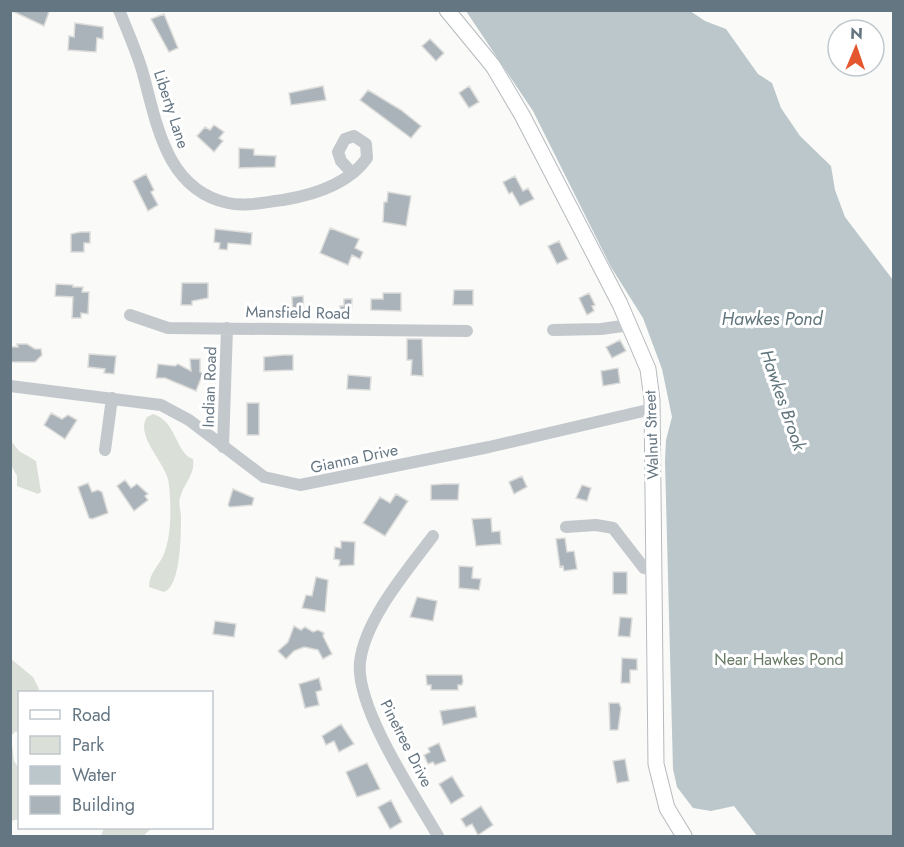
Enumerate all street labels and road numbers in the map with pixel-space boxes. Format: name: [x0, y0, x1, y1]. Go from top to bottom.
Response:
street label: Liberty Lane: [148, 67, 195, 151]
street label: Mansfield Road: [246, 300, 350, 325]
street label: Indian Road: [197, 346, 222, 428]
street label: Walnut Street: [638, 390, 665, 480]
street label: Gianna Drive: [308, 438, 400, 479]
street label: Pinetree Drive: [375, 695, 438, 791]

